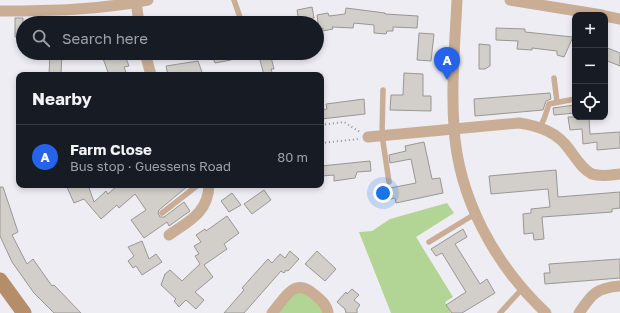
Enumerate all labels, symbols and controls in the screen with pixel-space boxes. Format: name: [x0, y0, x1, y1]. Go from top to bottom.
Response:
map controls: [572, 12, 608, 120]
button: +: [572, 12, 608, 48]
search box: [16, 16, 324, 60]
icon: search: [30, 27, 52, 49]
text: Search here: [62, 29, 148, 47]
pin: A: [434, 47, 460, 80]
button: −: [572, 48, 608, 84]
button: locate: [572, 84, 608, 120]
text: Nearby: [32, 88, 92, 109]
text: Farm Close: [70, 140, 152, 158]
text: A: [40, 149, 50, 165]
text: 80 m: [277, 149, 308, 165]
text: Bus stop · Guessens Road: [70, 158, 231, 174]
your location: [373, 183, 393, 203]

